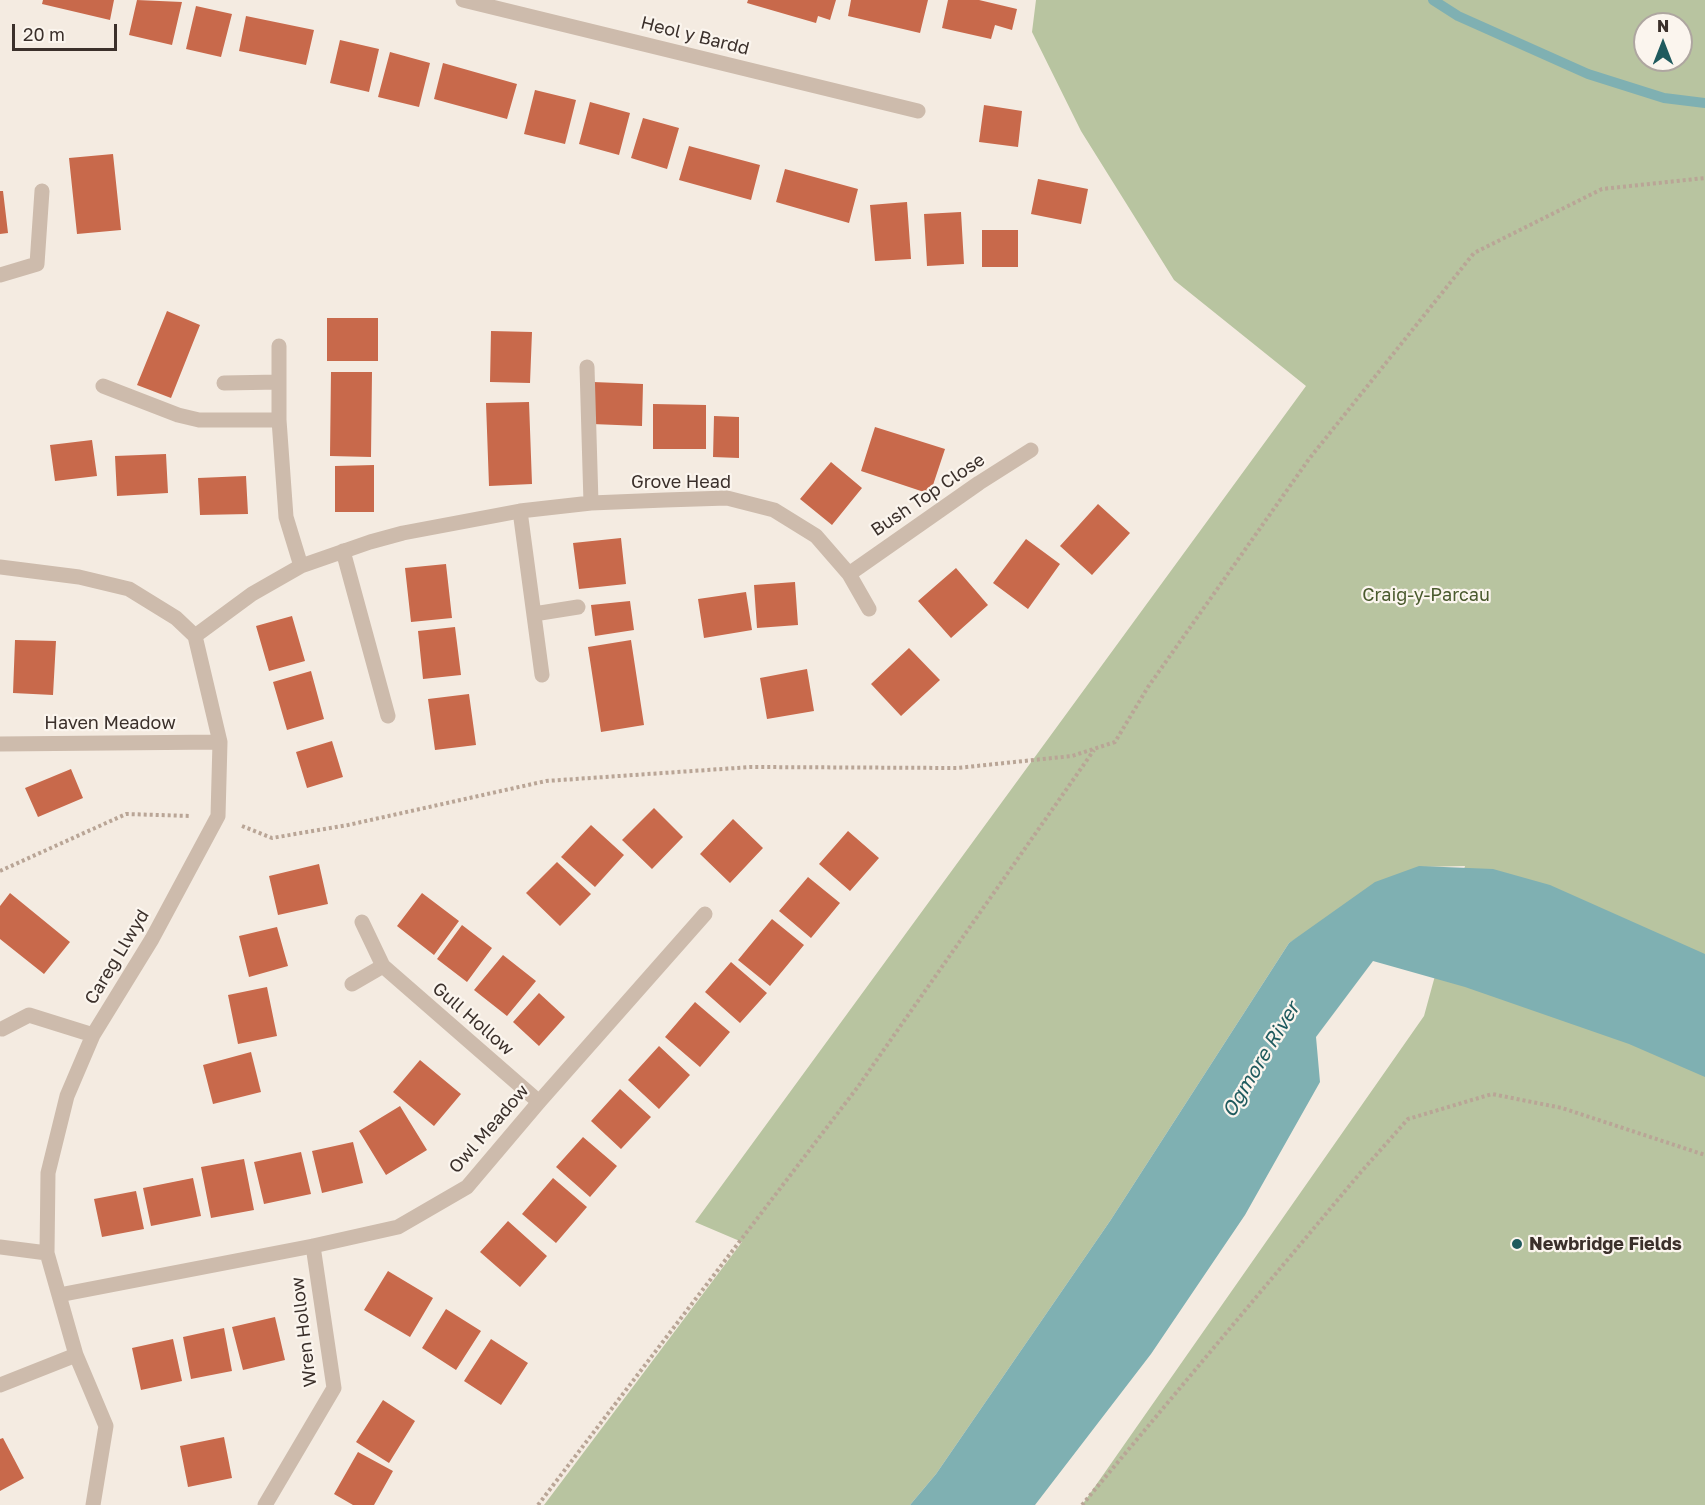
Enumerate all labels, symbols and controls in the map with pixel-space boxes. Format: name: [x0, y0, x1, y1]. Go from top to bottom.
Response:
scale bar: [15, 12, 120, 50]
street label: Heol y Bardd: [639, 12, 751, 60]
north arrow: [1633, 12, 1693, 72]
text: N: [1657, 16, 1669, 36]
text: 20 m: [23, 23, 65, 45]
street label: Bush Top Close: [867, 449, 989, 541]
street label: Grove Head: [631, 471, 731, 493]
park label: Craig-y-Parcau: [1362, 584, 1490, 606]
street label: Haven Meadow: [44, 712, 176, 734]
street label: Careg Llwyd: [80, 906, 154, 1008]
street label: Gull Hollow: [428, 978, 518, 1060]
water label: Ogmore River: [1217, 998, 1305, 1122]
street label: Owl Meadow: [445, 1080, 533, 1178]
place label: Newbridge Fields: [1529, 1233, 1682, 1255]
marker: Newbridge Fields: [1510, 1237, 1524, 1251]
street label: Wren Hollow: [287, 1276, 321, 1388]

